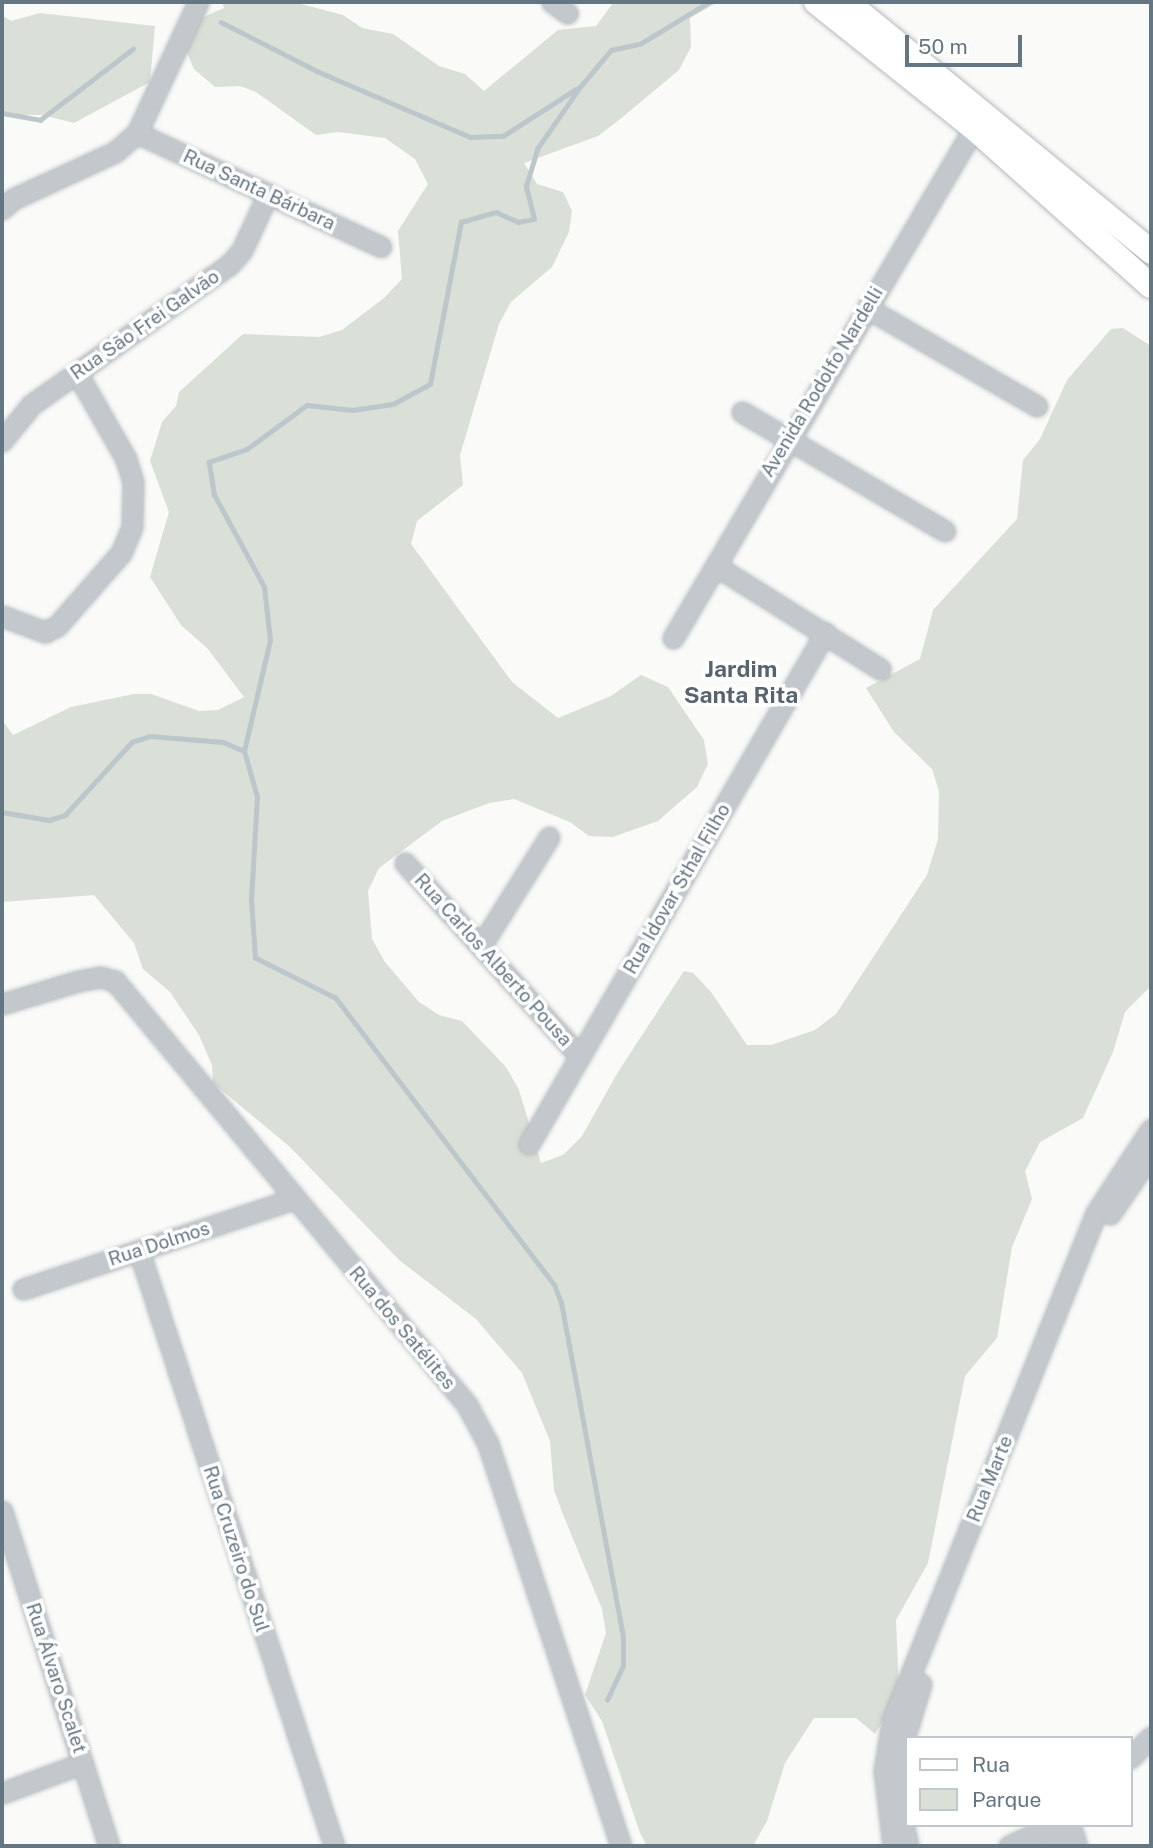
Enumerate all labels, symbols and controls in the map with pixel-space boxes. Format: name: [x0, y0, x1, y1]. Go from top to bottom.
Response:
scale bar: [908, 21, 1025, 65]
text: 50 m: [918, 34, 968, 59]
street label: Rua Santa Bárbara: [179, 145, 339, 235]
street label: Rua São Frei Galvão: [66, 265, 224, 385]
street label: Avenida Rodolfo Nardelli: [756, 283, 888, 481]
district label: Jardim Santa Rita: [684, 655, 798, 709]
street label: Rua Idovar Sthal Filho: [619, 800, 735, 978]
street label: Rua Carlos Alberto Pousa: [409, 869, 577, 1051]
street label: Rua Dolmos: [105, 1217, 213, 1271]
street label: Rua dos Satélites: [344, 1262, 460, 1394]
street label: Rua Marte: [962, 1432, 1018, 1526]
street label: Rua Cruzeiro do Sul: [198, 1463, 274, 1635]
street label: Rua Álvaro Scalet: [21, 1600, 91, 1756]
legend: [904, 1736, 1132, 1827]
text: Rua: [972, 1752, 1010, 1777]
text: Parque: [972, 1787, 1041, 1812]

